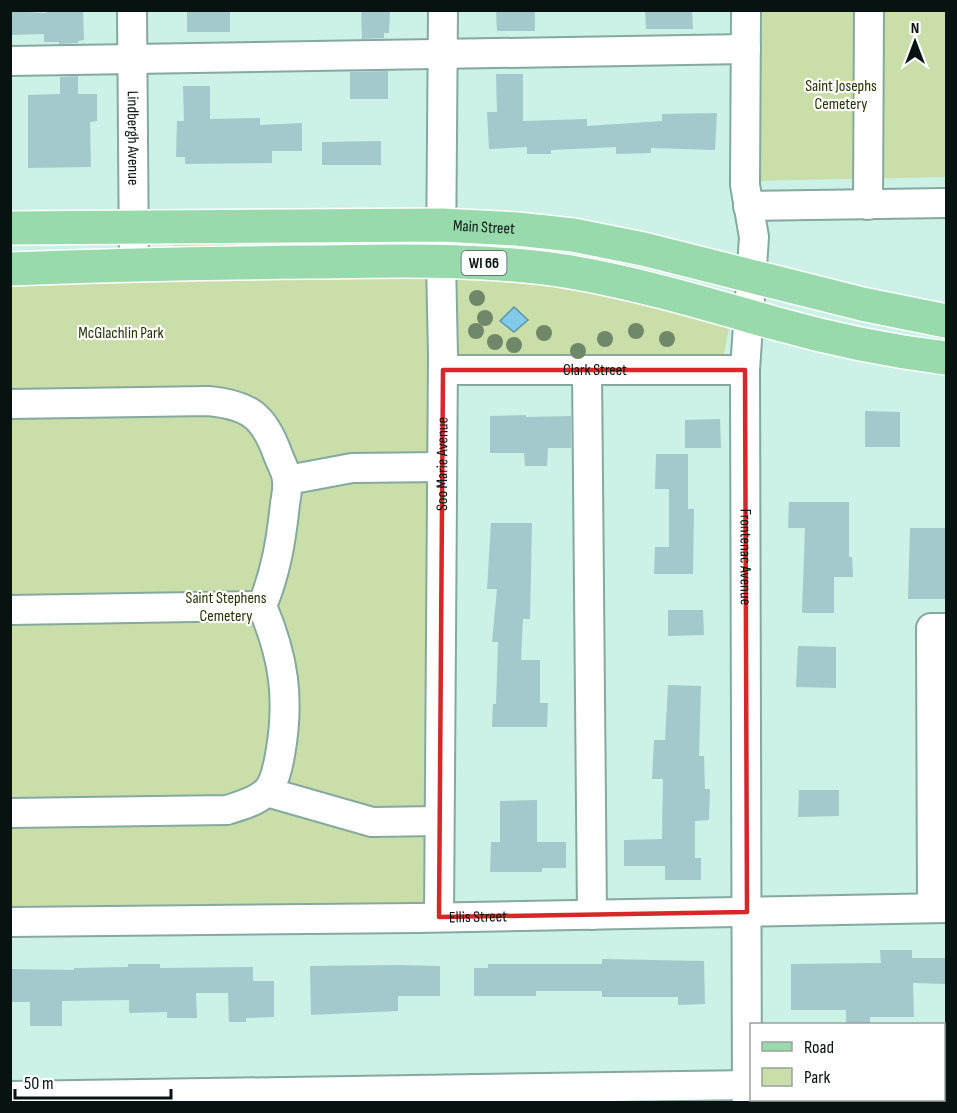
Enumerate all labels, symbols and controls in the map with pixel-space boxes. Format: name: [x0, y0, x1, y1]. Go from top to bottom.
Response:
north arrow: [885, 12, 945, 72]
text: N: [911, 19, 919, 38]
park label: Saint Josephs Cemetery: [805, 77, 877, 114]
street label: Lindbergh Avenue: [123, 91, 143, 185]
street label: Main Street: [453, 216, 515, 238]
road number: WI 66: [462, 251, 506, 275]
park label: McGlachlin Park: [78, 324, 164, 343]
street label: Clark Street: [563, 361, 627, 380]
street label: Soo Marie Avenue: [432, 417, 452, 511]
street label: Frontenac Avenue: [736, 509, 755, 605]
park label: Saint Stephens Cemetery: [186, 589, 267, 626]
street label: Ellis Street: [449, 907, 507, 927]
legend: [750, 1023, 945, 1101]
text: Road: [804, 1037, 834, 1058]
scale bar: [15, 1062, 171, 1100]
text: Park: [804, 1067, 830, 1088]
text: 50 m: [24, 1073, 54, 1094]

